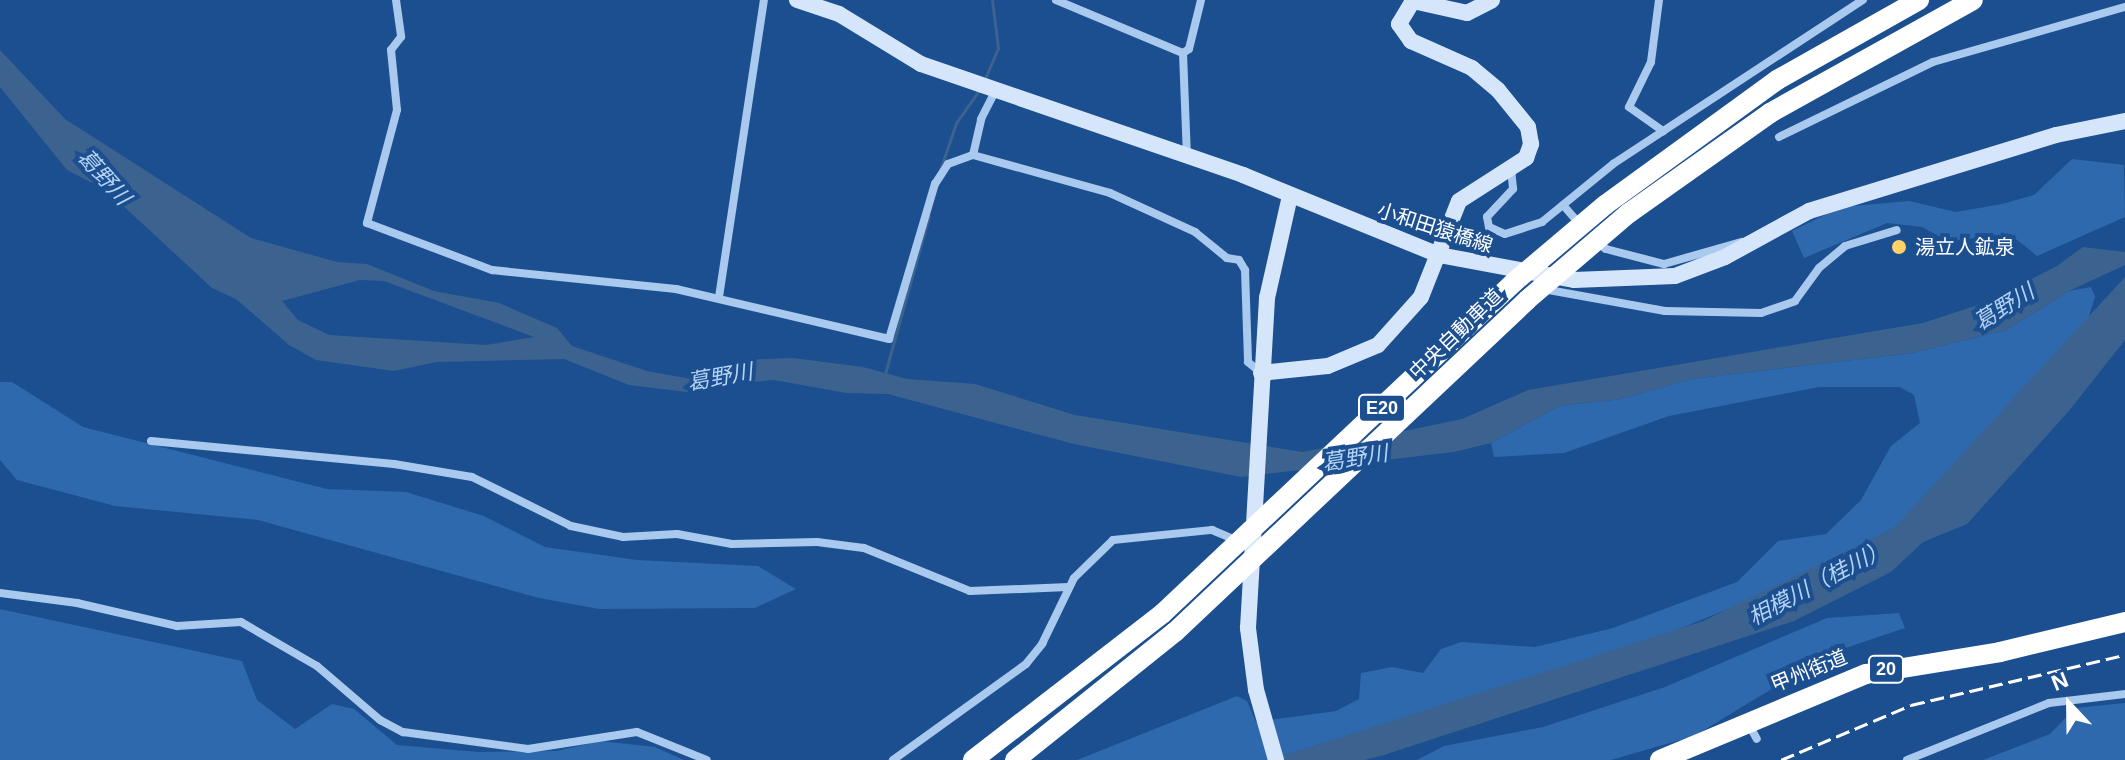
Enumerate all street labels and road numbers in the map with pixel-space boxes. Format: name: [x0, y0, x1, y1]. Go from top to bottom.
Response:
street label: 小和田猿橋線: [1374, 198, 1496, 258]
street label: 中央自動車道: [1405, 284, 1507, 384]
road number: E20: [1356, 394, 1408, 422]
street label: 甲州街道: [1767, 645, 1851, 697]
road number: 20: [1866, 655, 1906, 683]

